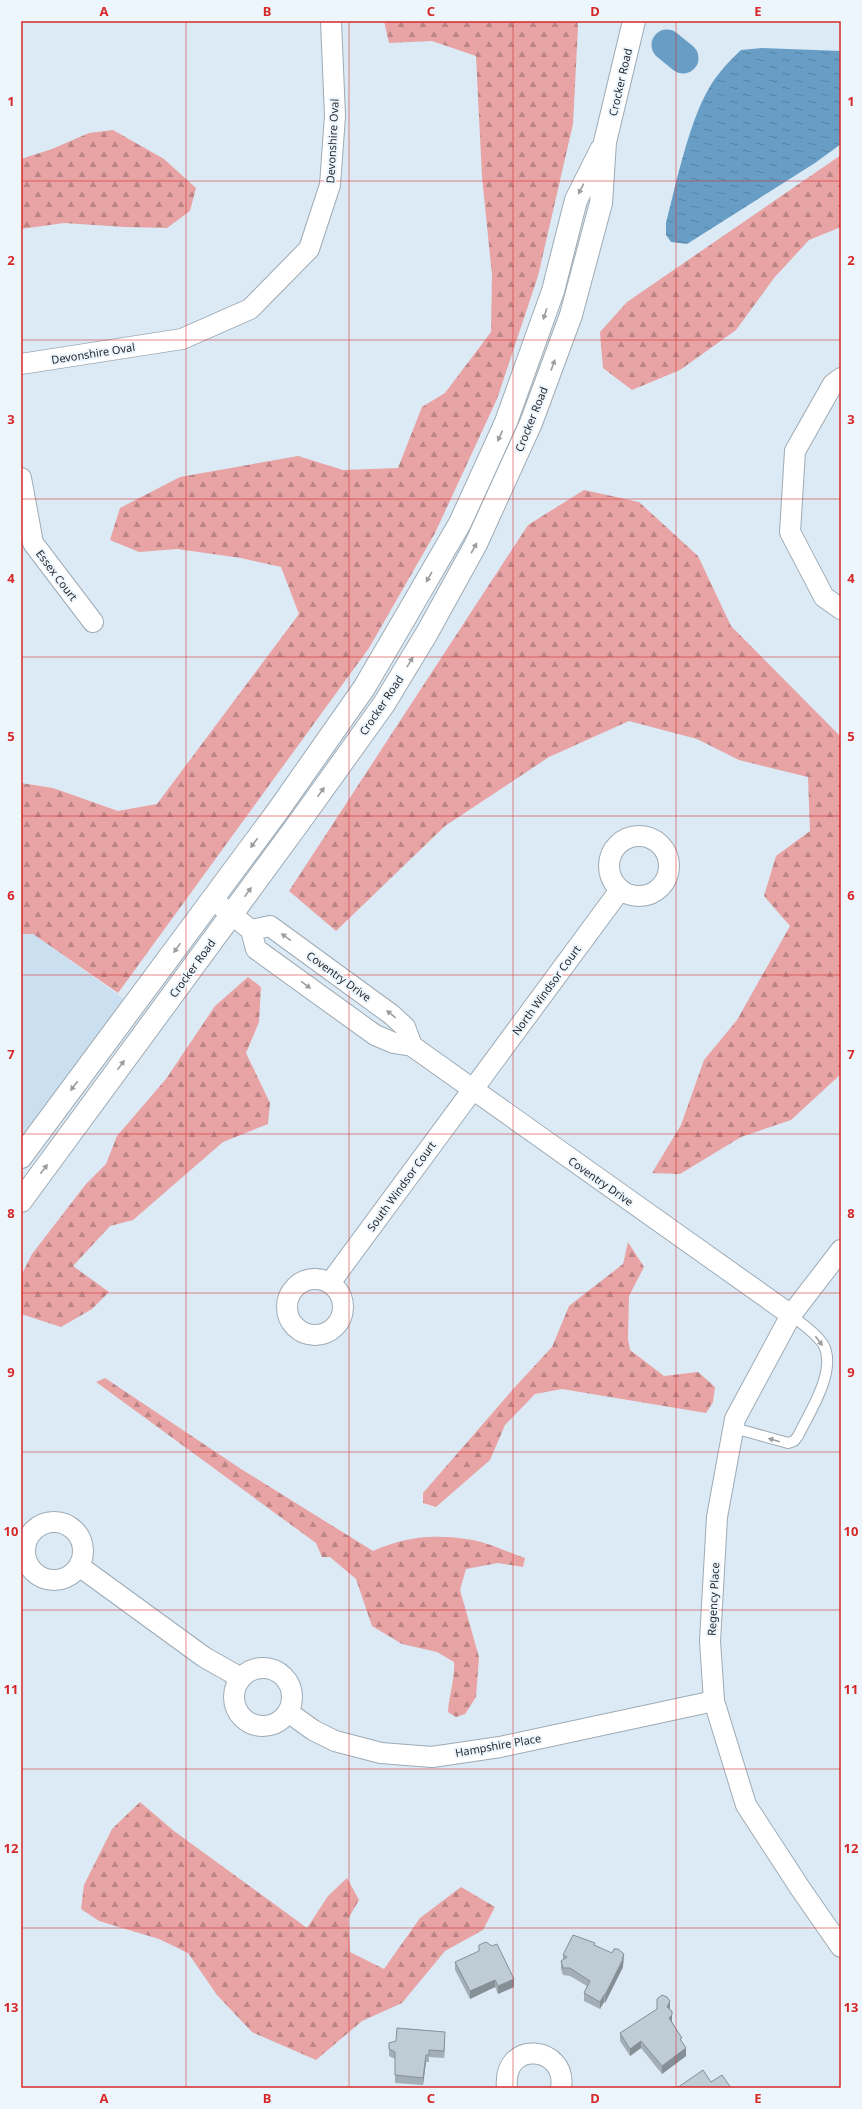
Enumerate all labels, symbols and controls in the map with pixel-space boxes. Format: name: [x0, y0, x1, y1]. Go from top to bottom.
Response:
text: A: [100, 2, 109, 20]
text: B: [263, 2, 271, 20]
text: C: [427, 2, 435, 20]
text: D: [590, 2, 600, 20]
text: E: [754, 2, 762, 20]
street label: Crocker Road: [605, 47, 635, 117]
text: 1: [7, 92, 15, 110]
text: 1: [847, 92, 855, 110]
street label: Devonshire Oval: [322, 98, 342, 184]
one-way arrow: [578, 184, 584, 195]
text: 2: [7, 251, 15, 269]
text: 2: [847, 251, 855, 269]
one-way arrow: [542, 308, 548, 320]
street label: Devonshire Oval: [50, 339, 136, 367]
one-way arrow: [550, 358, 556, 370]
street label: Crocker Road: [511, 384, 551, 454]
text: 3: [7, 410, 15, 428]
text: 3: [847, 410, 855, 428]
one-way arrow: [497, 430, 503, 441]
one-way arrow: [470, 543, 477, 554]
street label: Essex Court: [33, 546, 81, 604]
text: 4: [7, 569, 15, 587]
text: 4: [847, 569, 855, 587]
one-way arrow: [425, 571, 432, 583]
one-way arrow: [407, 656, 414, 668]
street label: Crocker Road: [355, 672, 407, 738]
text: 5: [7, 727, 15, 745]
text: 5: [847, 727, 855, 745]
one-way arrow: [316, 787, 324, 797]
one-way arrow: [250, 838, 258, 849]
text: 6: [7, 886, 15, 904]
text: 6: [847, 886, 855, 904]
one-way arrow: [244, 887, 252, 897]
one-way arrow: [281, 933, 292, 941]
street label: Crocker Road: [166, 936, 218, 1000]
one-way arrow: [172, 942, 181, 953]
street label: North Windsor Court: [508, 942, 584, 1038]
street label: Coventry Drive: [304, 948, 374, 1004]
one-way arrow: [301, 981, 311, 989]
one-way arrow: [385, 1010, 396, 1019]
text: 7: [7, 1045, 15, 1063]
text: 7: [847, 1045, 855, 1063]
one-way arrow: [117, 1059, 126, 1070]
one-way arrow: [70, 1080, 78, 1091]
street label: South Windsor Court: [363, 1138, 439, 1234]
street label: Coventry Drive: [566, 1153, 636, 1209]
one-way arrow: [40, 1164, 48, 1175]
text: 8: [7, 1204, 15, 1222]
text: 8: [847, 1204, 855, 1222]
one-way arrow: [815, 1336, 824, 1347]
text: 9: [7, 1363, 15, 1381]
text: 9: [847, 1363, 855, 1381]
one-way arrow: [768, 1437, 780, 1443]
text: 10: [4, 1522, 18, 1540]
text: 10: [844, 1522, 858, 1540]
street label: Regency Place: [704, 1562, 722, 1636]
text: 11: [4, 1680, 18, 1698]
text: 11: [844, 1680, 858, 1698]
street label: Hampshire Place: [454, 1730, 542, 1760]
text: 12: [4, 1839, 18, 1857]
text: 12: [844, 1839, 858, 1857]
text: 13: [4, 1998, 18, 2016]
text: 13: [844, 1998, 858, 2016]
text: A: [100, 2089, 109, 2107]
text: B: [263, 2089, 271, 2107]
text: C: [427, 2089, 435, 2107]
text: D: [590, 2089, 600, 2107]
text: E: [754, 2089, 762, 2107]

